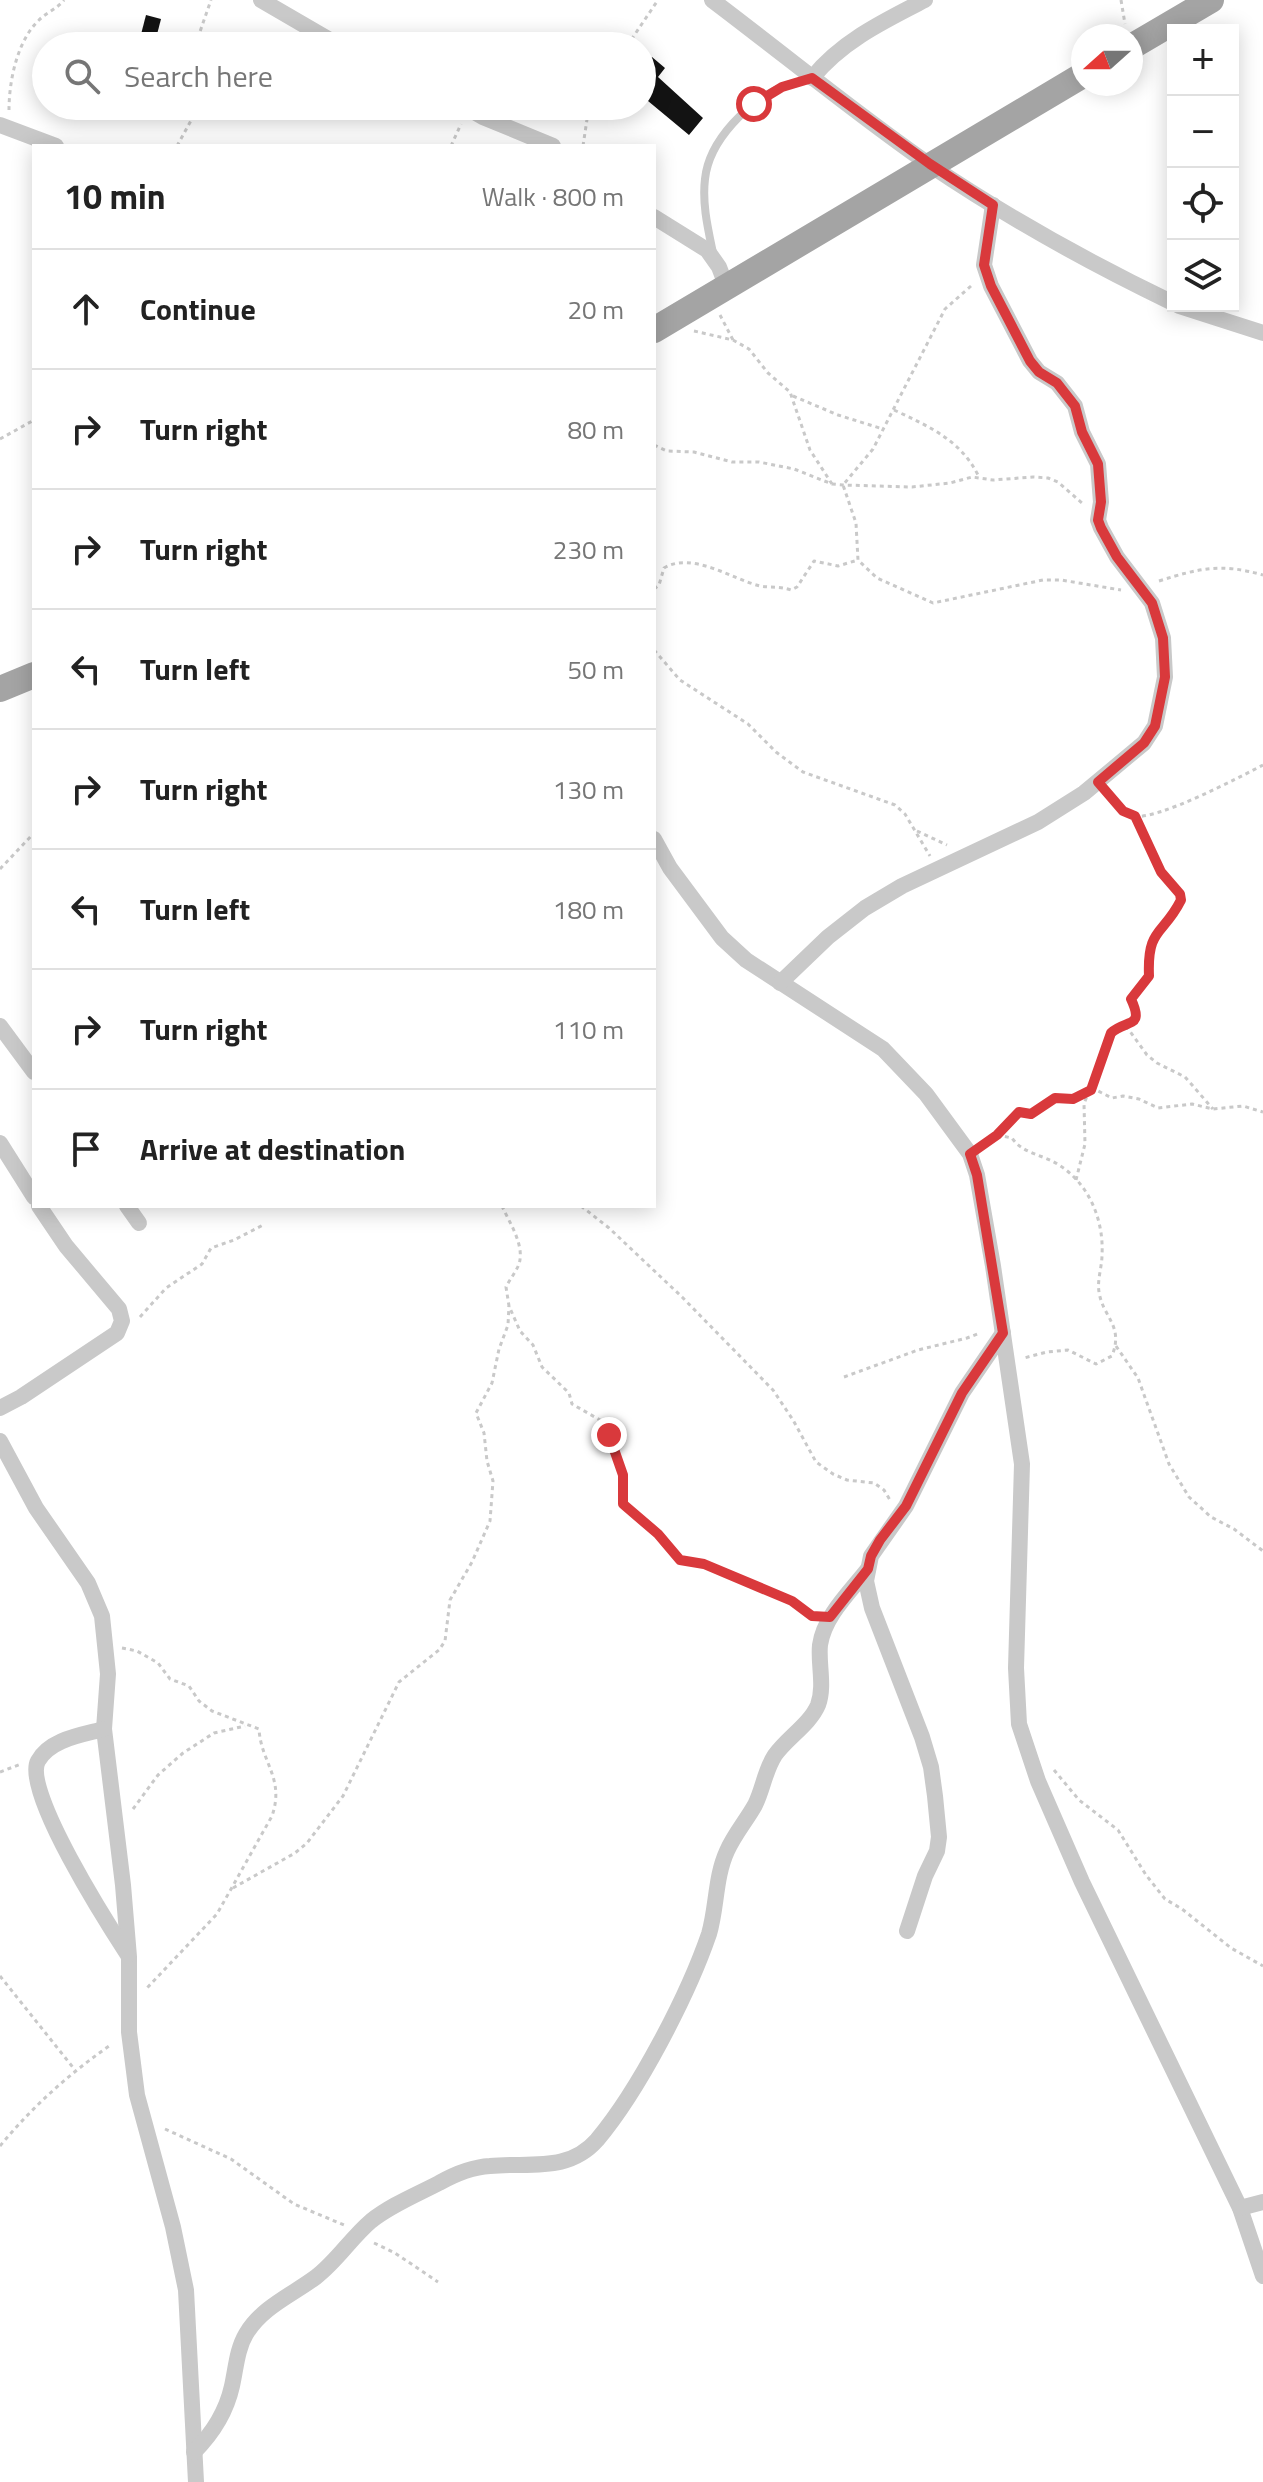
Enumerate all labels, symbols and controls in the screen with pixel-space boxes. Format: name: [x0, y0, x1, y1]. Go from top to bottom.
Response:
north arrow: [1071, 24, 1143, 96]
map controls: [1167, 24, 1239, 312]
button: +: [1167, 24, 1239, 96]
search box: [32, 32, 656, 120]
text: Search here: [124, 53, 273, 99]
icon: search: [60, 54, 104, 98]
route start: [736, 86, 772, 122]
button: −: [1167, 96, 1239, 168]
button: locate: [1167, 168, 1239, 240]
text: 10 min: [64, 170, 166, 222]
text: Walk · 800 m: [482, 177, 624, 216]
button: layers: [1167, 240, 1239, 312]
text: Continue: [140, 286, 256, 332]
icon: ahead: [64, 287, 108, 331]
text: 20 m: [567, 290, 624, 329]
text: Turn right: [140, 406, 268, 452]
icon: right: [64, 407, 108, 451]
text: 80 m: [567, 410, 624, 449]
text: Turn right: [140, 526, 268, 572]
icon: right: [64, 527, 108, 571]
text: 230 m: [553, 530, 624, 569]
text: Turn left: [140, 646, 250, 692]
icon: left: [64, 647, 108, 691]
text: 50 m: [567, 650, 624, 689]
text: Turn right: [140, 766, 268, 812]
icon: right: [64, 767, 108, 811]
text: 130 m: [553, 770, 624, 809]
text: Turn left: [140, 886, 250, 932]
icon: left: [64, 887, 108, 931]
text: 180 m: [553, 890, 624, 929]
text: Turn right: [140, 1006, 268, 1052]
icon: right: [64, 1007, 108, 1051]
text: 110 m: [553, 1010, 624, 1049]
text: Arrive at destination: [140, 1126, 405, 1172]
icon: arrive: [64, 1127, 108, 1171]
route end: [591, 1417, 627, 1453]

